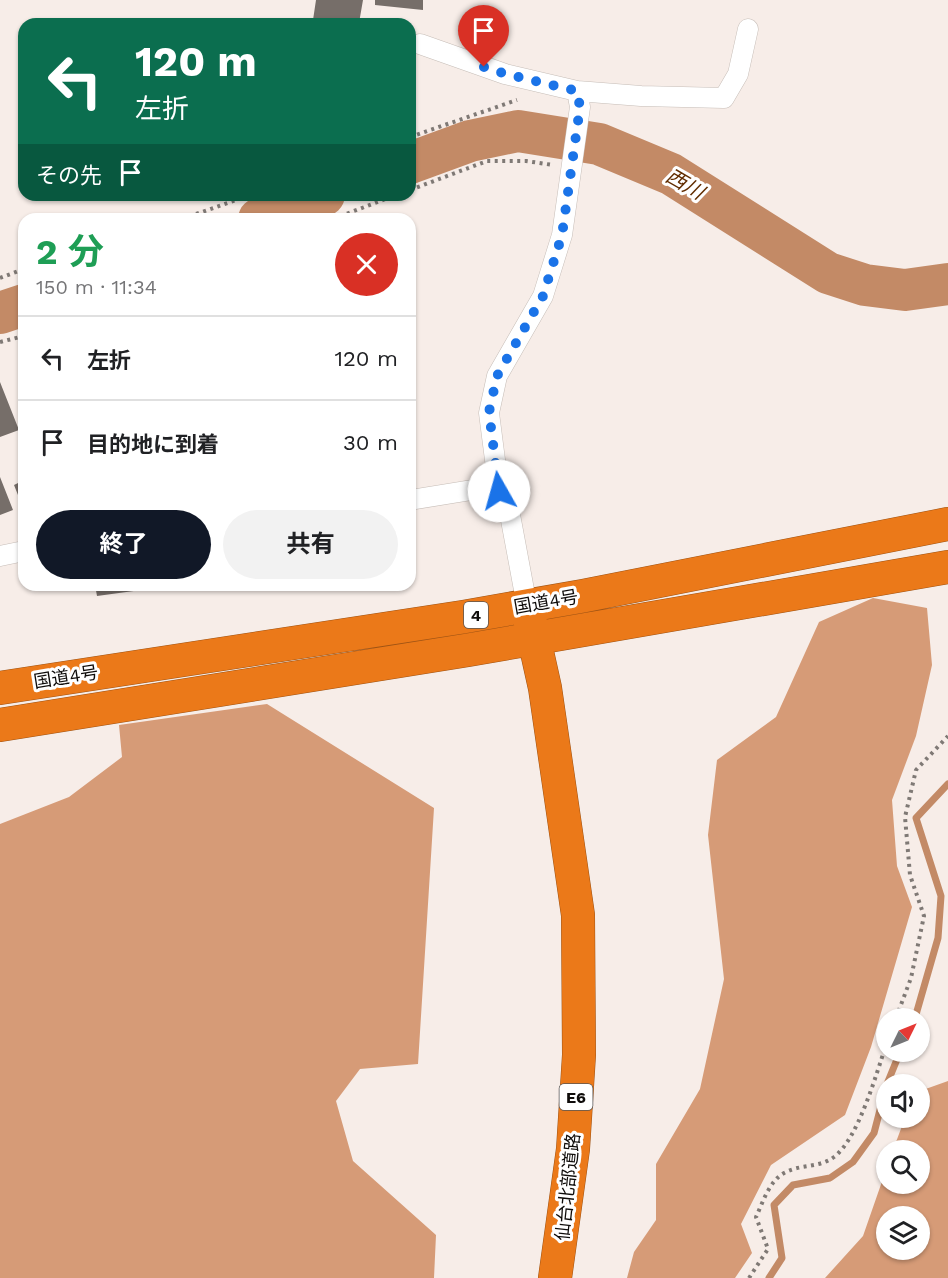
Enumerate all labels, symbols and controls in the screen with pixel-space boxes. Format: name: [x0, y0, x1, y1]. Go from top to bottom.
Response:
pin: [458, 5, 509, 67]
icon: arrive: [467, 14, 500, 47]
text: 120 m: [135, 37, 257, 86]
icon: left: [36, 42, 114, 120]
text: 左折: [135, 93, 189, 125]
icon: arrive: [114, 156, 147, 189]
text: その先: [36, 163, 102, 188]
water label: 西川: [662, 164, 710, 205]
text: 2 分: [36, 231, 104, 273]
button: close: [335, 233, 398, 296]
text: 150 m · 11:34: [36, 275, 157, 299]
icon: left: [36, 342, 69, 375]
text: 120 m: [334, 346, 398, 371]
text: 左折: [87, 348, 131, 373]
icon: arrive: [36, 426, 69, 459]
text: 30 m: [343, 430, 398, 455]
text: 目的地に到着: [87, 432, 219, 457]
position arrow: [467, 459, 531, 523]
button: 終了: [36, 510, 211, 579]
button: 共有: [223, 510, 398, 579]
street label: 国道4号: [512, 586, 580, 617]
road number: 4: [464, 602, 488, 628]
street label: 国道4号: [32, 661, 100, 692]
north arrow: [876, 1008, 930, 1062]
map controls: [876, 1008, 930, 1260]
button: sound: [876, 1074, 930, 1128]
road number: E6: [560, 1084, 592, 1110]
street label: 仙台北部道路: [551, 1132, 584, 1242]
button: search: [876, 1140, 930, 1194]
button: layers: [876, 1206, 930, 1260]

